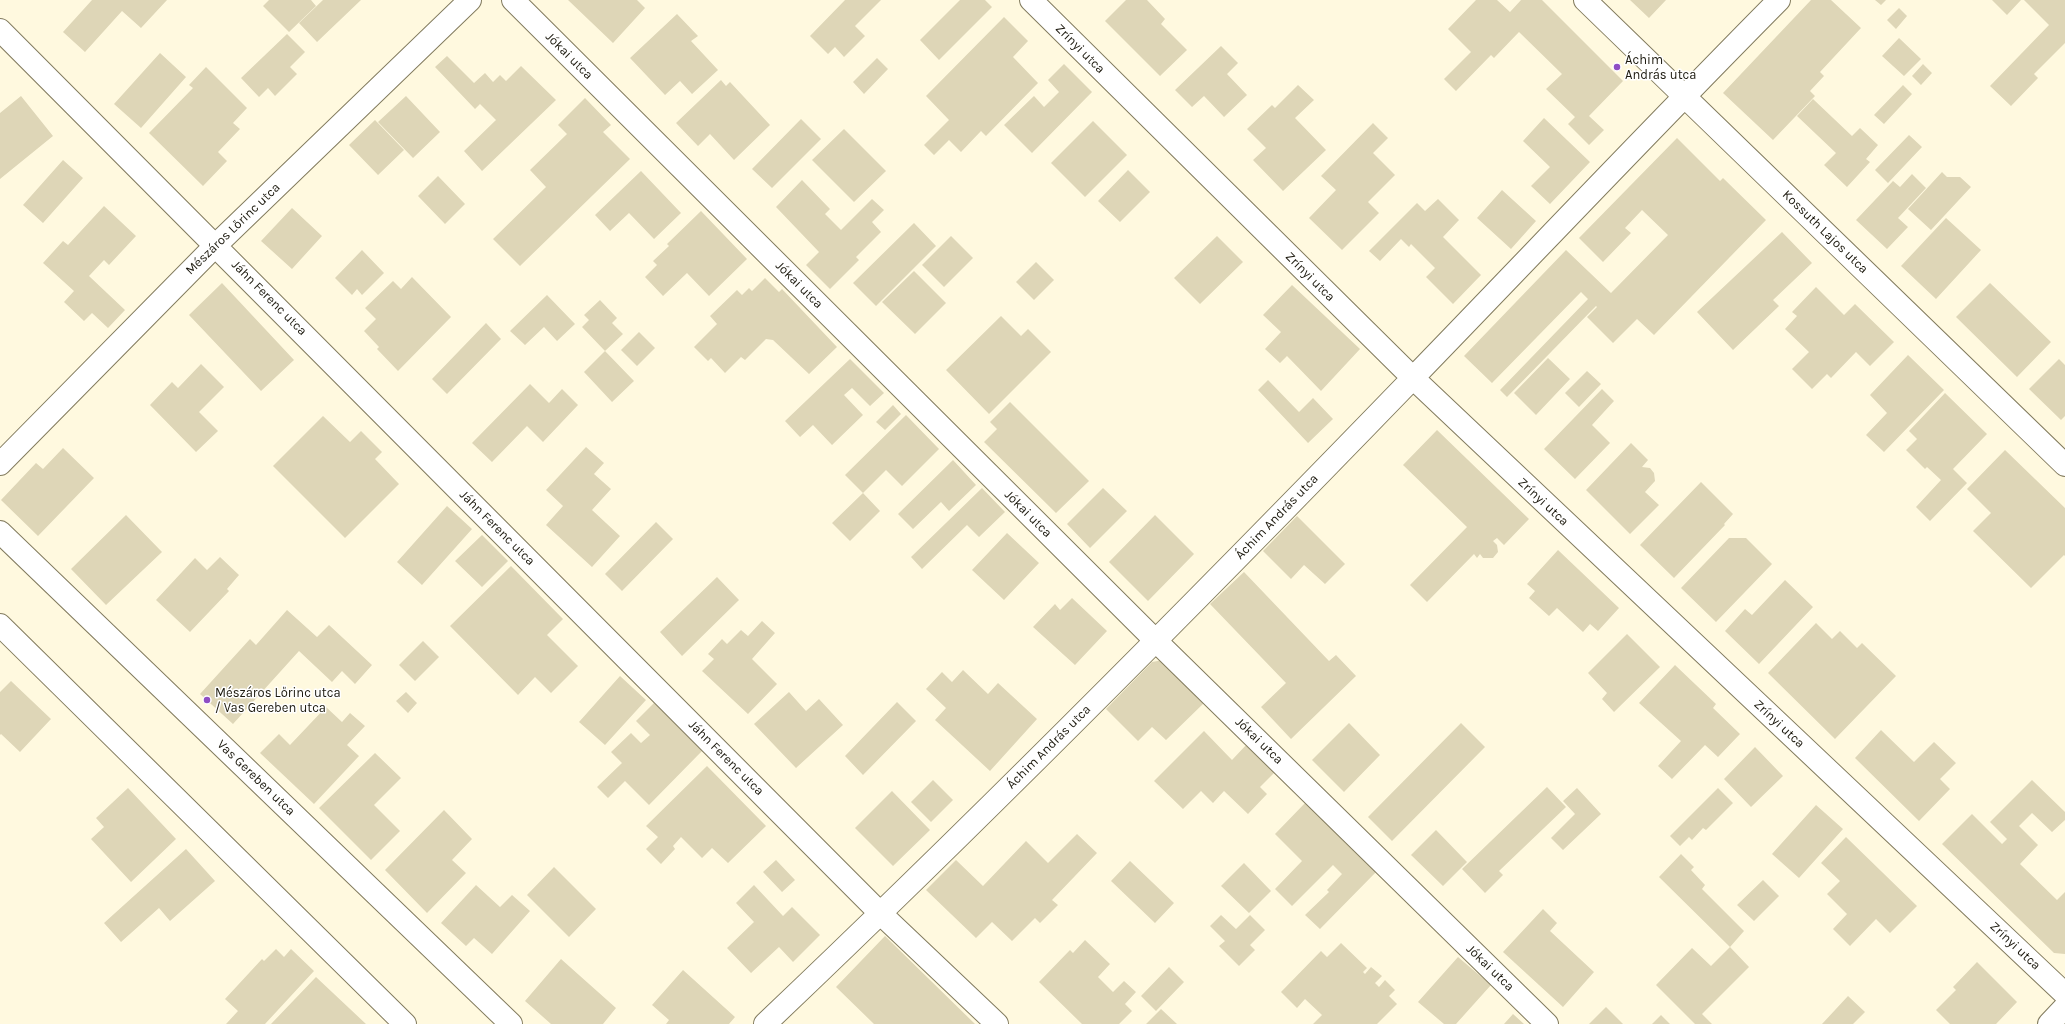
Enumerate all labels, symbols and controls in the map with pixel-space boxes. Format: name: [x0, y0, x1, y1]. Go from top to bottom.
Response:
street label: Zrínyi utca: [1052, 21, 1108, 77]
street label: Jókai utca: [542, 29, 596, 83]
place label: Áchim András utca: [1625, 52, 1696, 83]
marker: Áchim András utca: [1612, 62, 1622, 72]
street label: Mészáros Lőrinc utca: [182, 180, 284, 278]
street label: Kossuth Lajos utca: [1779, 187, 1871, 277]
street label: Zrínyi utca: [1282, 249, 1338, 305]
street label: Jáhn Ferenc utca: [228, 257, 310, 339]
street label: Jókai utca: [772, 258, 826, 312]
street label: Áchim András utca: [1232, 471, 1322, 563]
street label: Zrínyi utca: [1514, 475, 1572, 529]
street label: Jáhn Ferenc utca: [456, 487, 538, 569]
street label: Jókai utca: [1001, 487, 1055, 541]
place label: Mészáros Lőrinc utca / Vas Gereben utca: [215, 685, 341, 716]
marker: Mészáros Lőrinc utca / Vas Gereben utca: [202, 695, 212, 705]
street label: Zrínyi utca: [1750, 697, 1808, 751]
street label: Áchim András utca: [1004, 702, 1094, 792]
street label: Jókai utca: [1232, 714, 1286, 768]
street label: Jáhn Ferenc utca: [685, 717, 767, 799]
street label: Vas Gereben utca: [214, 737, 298, 819]
street label: Zrínyi utca: [1986, 919, 2044, 973]
street label: Jókai utca: [1463, 941, 1517, 995]

